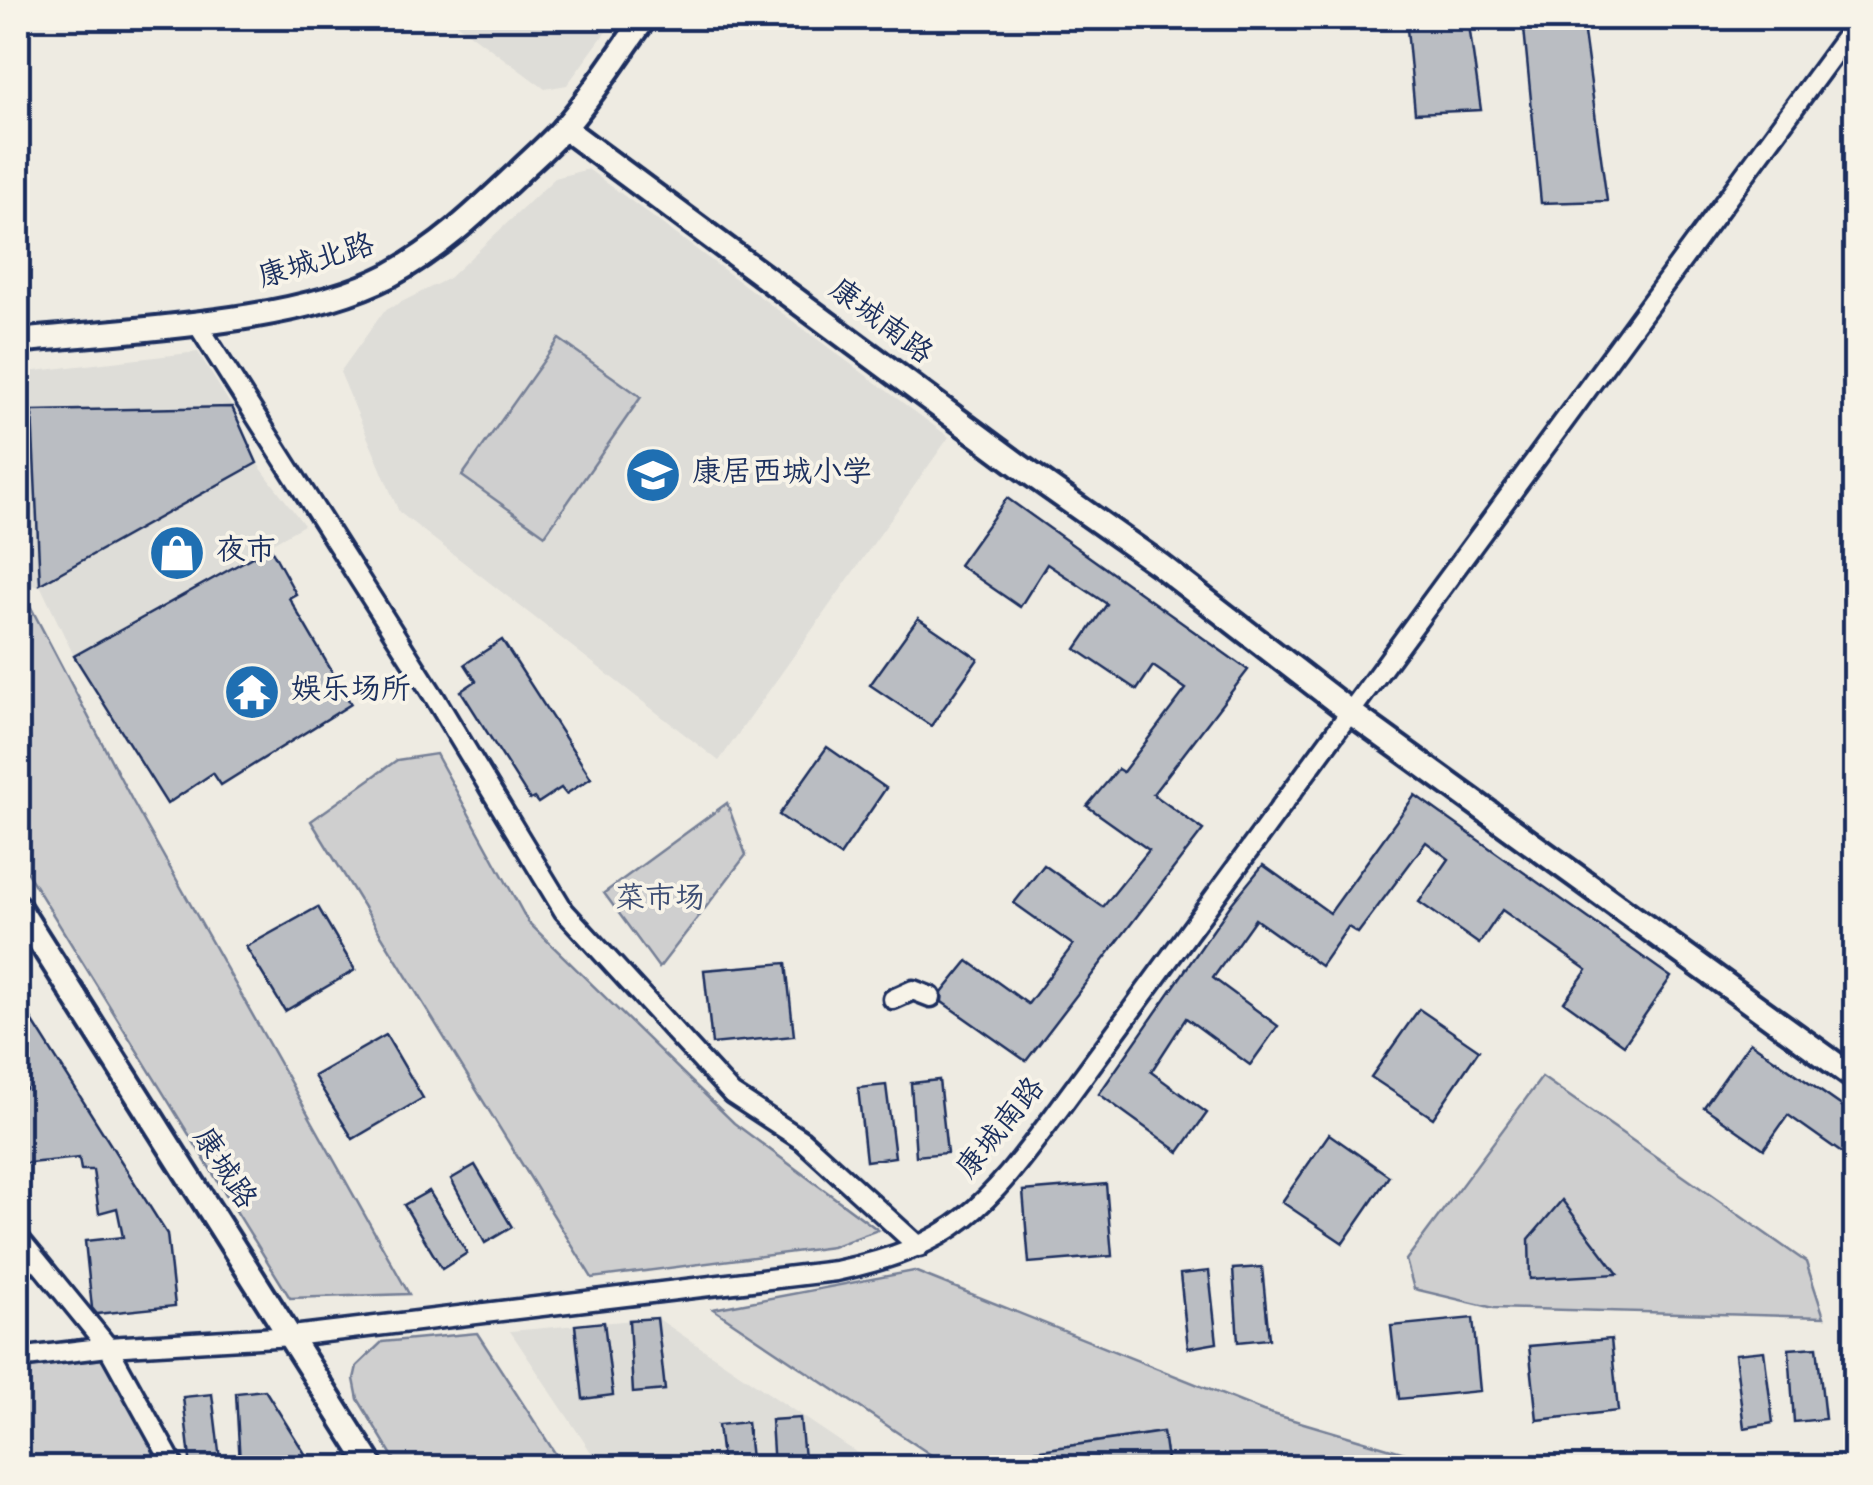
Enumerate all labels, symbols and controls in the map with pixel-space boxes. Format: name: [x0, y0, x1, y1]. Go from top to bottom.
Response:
street label: 康城北路: [254, 228, 379, 298]
street label: 康城南路: [821, 272, 939, 374]
school or university icon: 康居西城小学: [623, 445, 683, 505]
place label: 康居西城小学: [692, 456, 872, 493]
shop icon: 夜市: [147, 523, 207, 583]
place label: 夜市: [216, 534, 276, 571]
temple icon: 娱乐场所: [222, 662, 282, 722]
place label: 娱乐场所: [291, 673, 411, 710]
park label: 菜市场: [615, 882, 705, 919]
street label: 康城南路: [950, 1071, 1054, 1188]
street label: 康城路: [183, 1122, 263, 1217]

